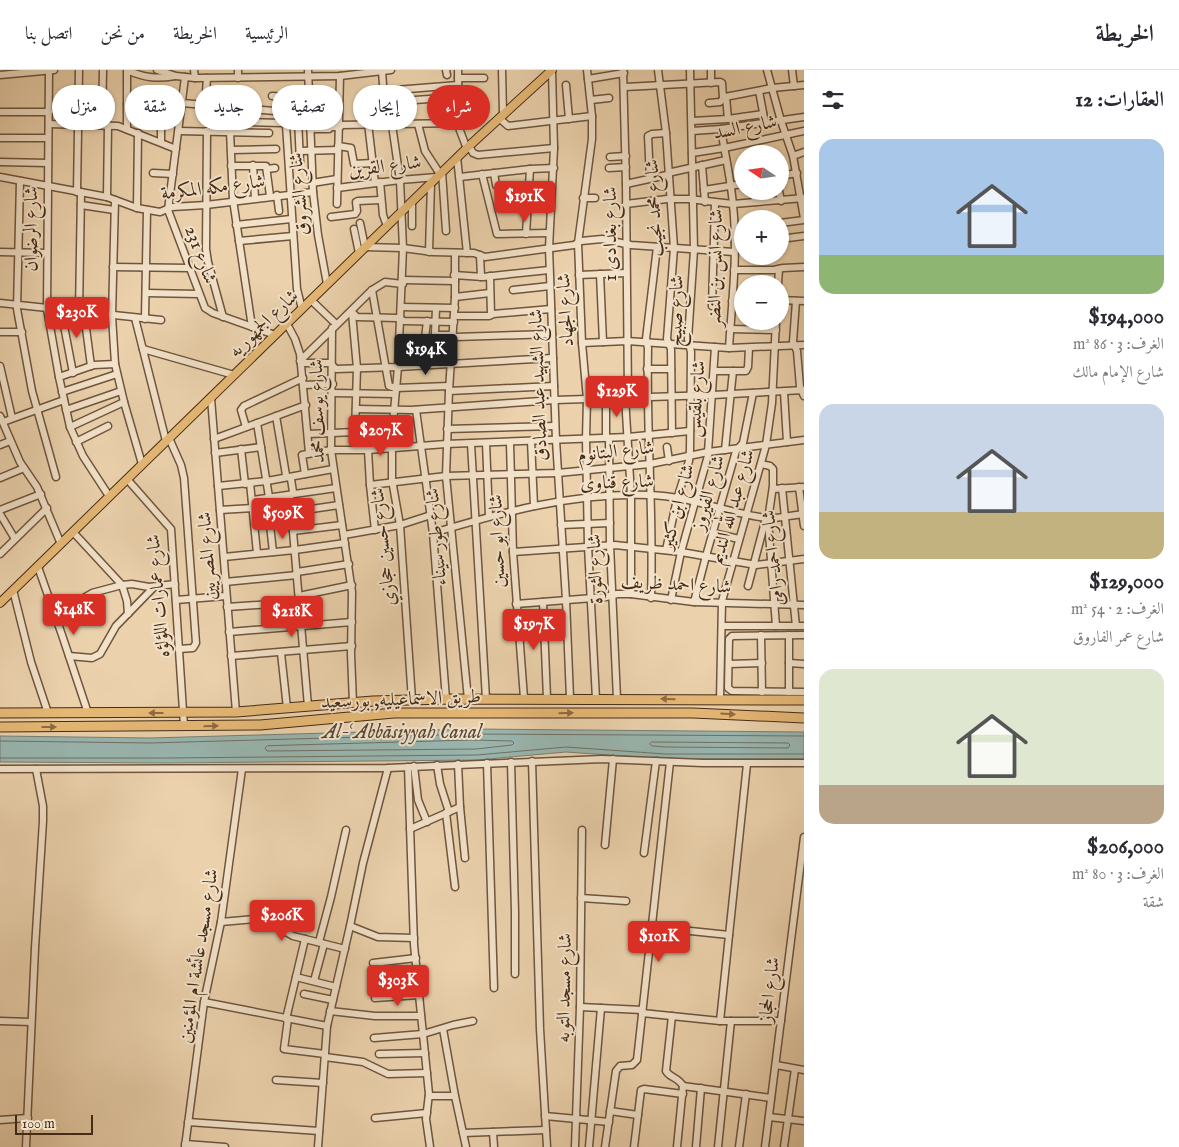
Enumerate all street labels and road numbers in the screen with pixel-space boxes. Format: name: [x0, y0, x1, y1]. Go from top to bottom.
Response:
street label: شارع السد: [711, 110, 779, 148]
street label: شارع الشروق: [284, 151, 318, 236]
street label: شارع القرين: [347, 151, 423, 185]
street label: شارع محمد نجيب: [640, 158, 672, 257]
street label: شارع مكه المكرمة: [160, 170, 267, 208]
street label: شارع الرضوان: [20, 186, 46, 272]
street label: شارع بغدادى 1: [599, 186, 625, 282]
street label: شارع انس بن النضر: [703, 209, 731, 329]
street label: شارع 231: [177, 223, 222, 288]
street label: شارع الجهاد: [552, 273, 582, 347]
street label: شارع صبيح: [664, 275, 694, 347]
street label: شارع الجمهوريه: [224, 285, 305, 365]
street label: شارع الشهيد عبد الصادق: [524, 308, 556, 461]
street label: شارع يوسف محمد: [305, 359, 333, 463]
street label: شارع بلقيس: [682, 360, 714, 438]
street label: شارع البتانوم: [576, 436, 656, 471]
street label: شارع عبد الله النديم: [701, 446, 764, 568]
street label: شارع الفيروز: [686, 453, 733, 536]
street label: شارع ابن كثير: [655, 462, 703, 555]
street label: شارع قناوى: [580, 470, 654, 498]
street label: شارع حسين حجازي: [366, 486, 404, 607]
street label: شارع طور سيناء: [421, 487, 455, 587]
street label: شارع ابو حسين: [484, 494, 514, 588]
street label: شارع احمد رامى: [757, 509, 793, 607]
street label: شارع المصريين: [193, 511, 225, 601]
street label: شارع عمارات اللؤلؤه: [142, 533, 178, 659]
street label: شارع الثورة: [583, 533, 611, 605]
street label: شارع احمد ظريف: [620, 570, 732, 602]
street label: طريق الاسماعيليه, بورسعيد: [320, 685, 482, 715]
street label: شارع مسجد عائشة ام المؤمنين: [173, 867, 228, 1045]
street label: شارع مسجد التوبه: [552, 933, 580, 1043]
street label: شارع الحجاز: [754, 956, 788, 1026]

